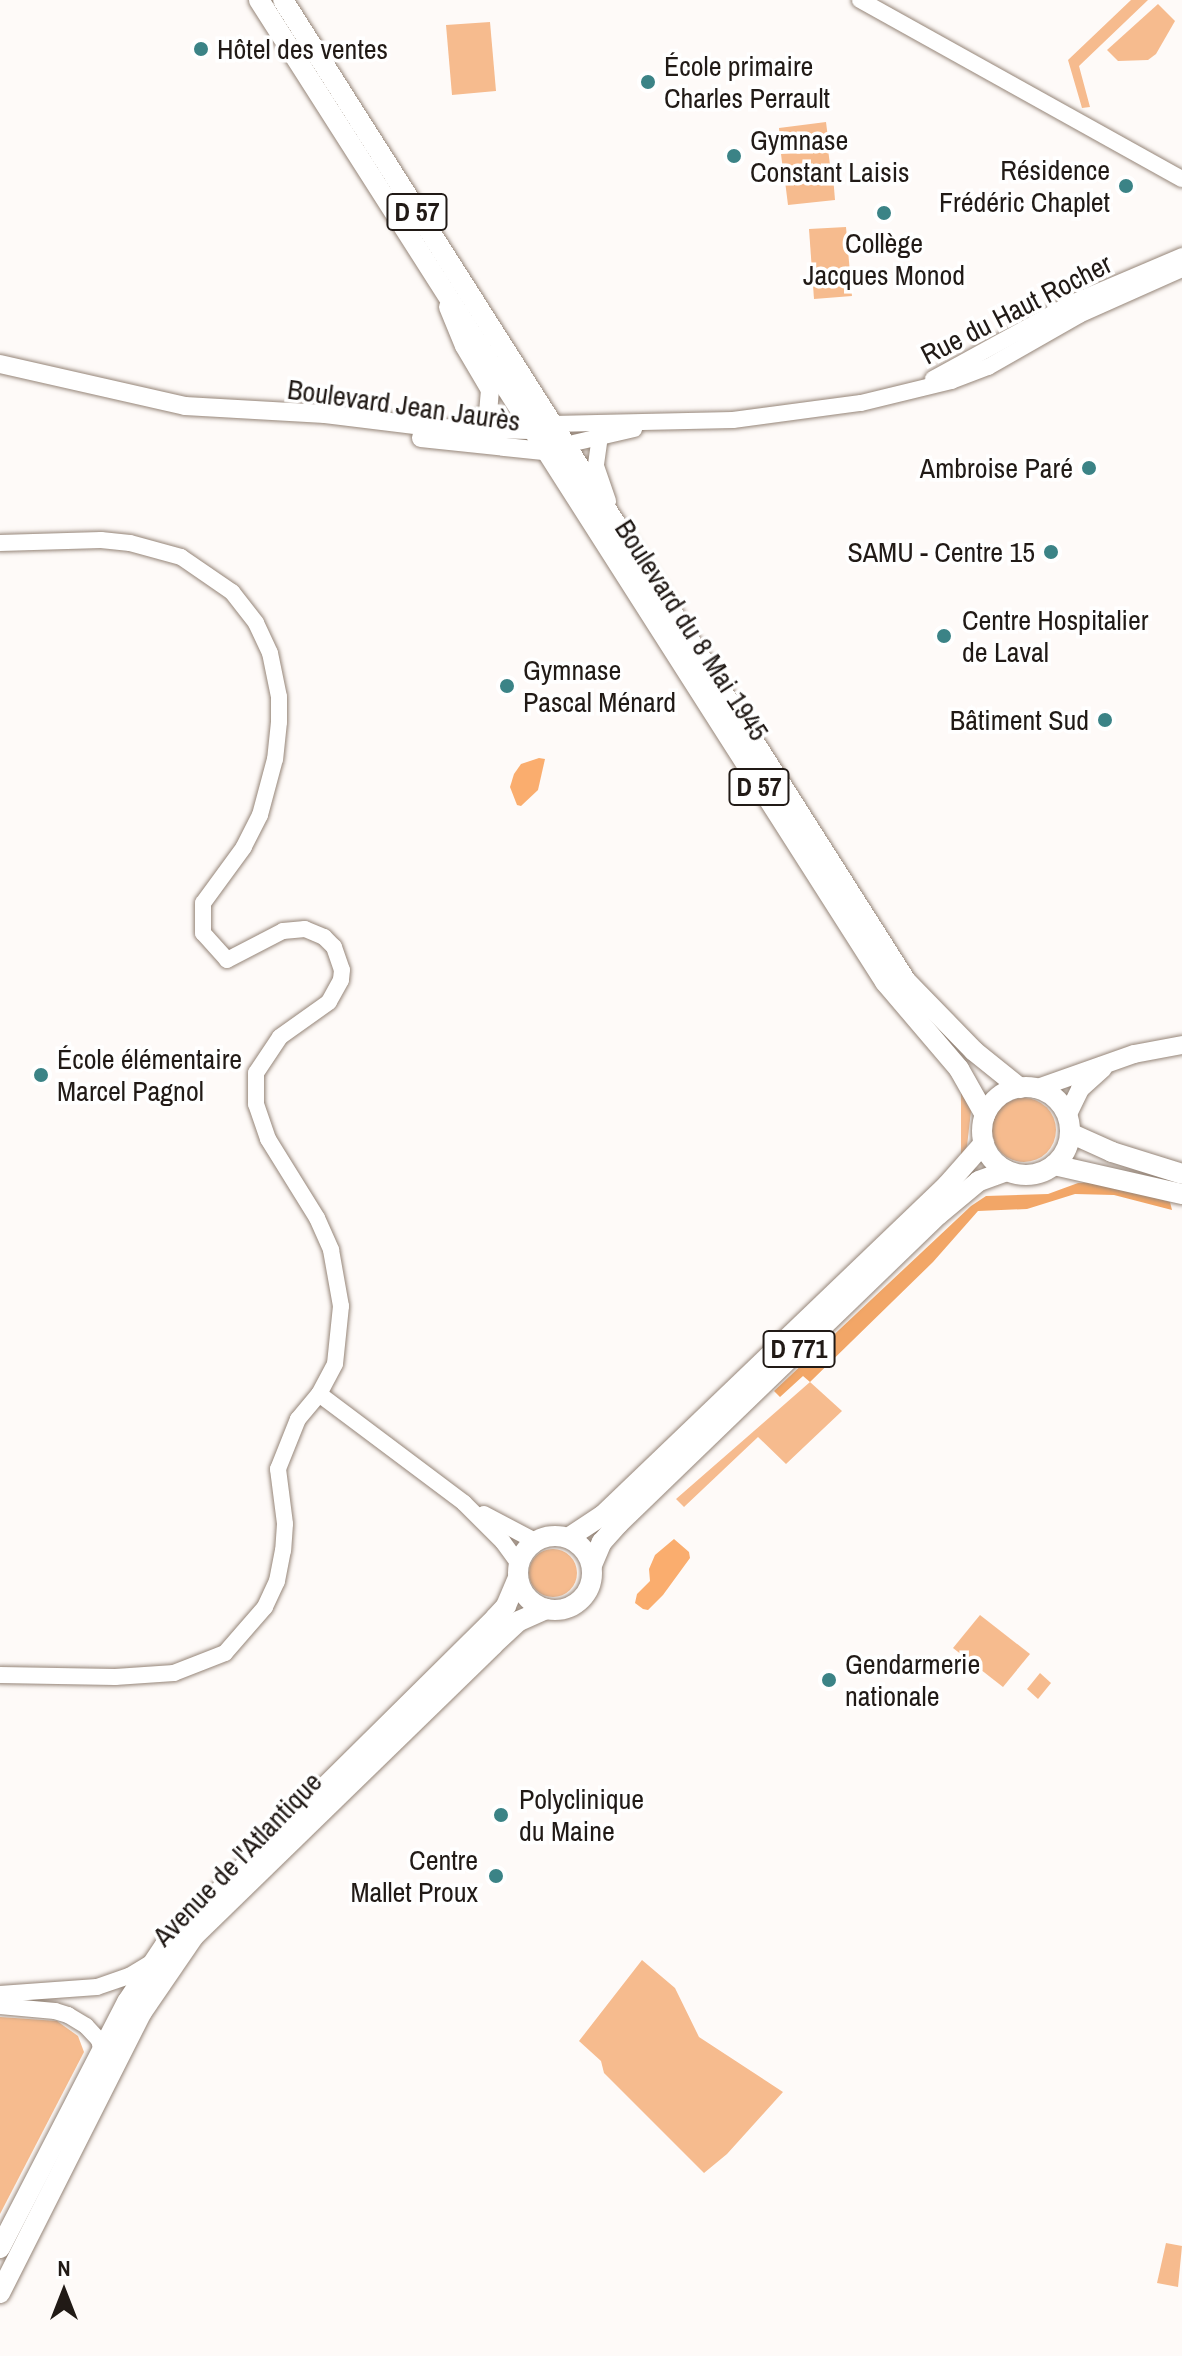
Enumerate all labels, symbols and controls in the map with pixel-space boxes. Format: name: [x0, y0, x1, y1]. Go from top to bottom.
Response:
place label: Hôtel des ventes: [217, 32, 388, 66]
marker: Hôtel des ventes: [192, 40, 210, 58]
place label: École primaire Charles Perrault: [664, 49, 830, 115]
marker: École primaire Charles Perrault: [639, 73, 657, 91]
place label: Gymnase Constant Laisis: [750, 123, 910, 189]
marker: Gymnase Constant Laisis: [725, 147, 743, 165]
place label: Résidence Frédéric Chaplet: [939, 153, 1110, 219]
marker: Résidence Frédéric Chaplet: [1117, 177, 1135, 195]
road number: D 57: [385, 190, 449, 234]
marker: Collège Jacques Monod: [875, 204, 893, 222]
place label: Collège Jacques Monod: [803, 226, 965, 292]
street label: Rue du Haut Rocher: [915, 247, 1117, 371]
street label: Boulevard Jean Jaurès: [285, 372, 523, 438]
place label: Ambroise Paré: [920, 451, 1073, 485]
marker: Ambroise Paré: [1080, 459, 1098, 477]
street label: Boulevard du 8 Mai 1945: [608, 513, 776, 747]
place label: SAMU - Centre 15: [847, 535, 1035, 569]
marker: SAMU - Centre 15: [1042, 543, 1060, 561]
place label: Centre Hospitalier de Laval: [962, 603, 1148, 669]
marker: Centre Hospitalier de Laval: [933, 625, 955, 647]
place label: Gymnase Pascal Ménard: [523, 653, 676, 719]
marker: Gymnase Pascal Ménard: [498, 677, 516, 695]
place label: Bâtiment Sud: [950, 703, 1089, 737]
marker: Bâtiment Sud: [1096, 711, 1114, 729]
road number: D 57: [727, 765, 791, 809]
place label: École élémentaire Marcel Pagnol: [57, 1042, 242, 1108]
marker: École élémentaire Marcel Pagnol: [32, 1066, 50, 1084]
road number: D 771: [761, 1327, 837, 1371]
place label: Gendarmerie nationale: [845, 1647, 980, 1713]
marker: Gendarmerie nationale: [820, 1671, 838, 1689]
street label: Avenue de l'Atlantique: [145, 1765, 329, 1953]
place label: Polyclinique du Maine: [519, 1782, 644, 1848]
marker: Polyclinique du Maine: [490, 1804, 512, 1826]
place label: Centre Mallet Proux: [350, 1843, 478, 1909]
marker: Centre Mallet Proux: [485, 1865, 507, 1887]
north arrow: [24, 2252, 104, 2332]
text: N: [57, 2253, 71, 2283]

